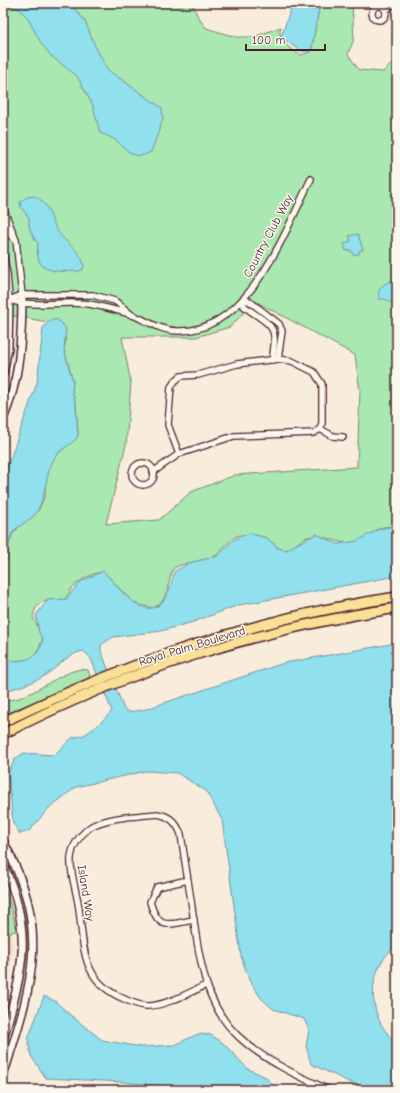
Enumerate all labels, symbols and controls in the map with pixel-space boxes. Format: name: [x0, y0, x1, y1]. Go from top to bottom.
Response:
scale bar: [246, 26, 325, 52]
text: 100 m: [252, 33, 285, 47]
street label: Country Club Way: [240, 192, 296, 280]
street label: Royal Palm Boulevard: [137, 623, 247, 669]
street label: Island Way: [75, 864, 97, 923]

